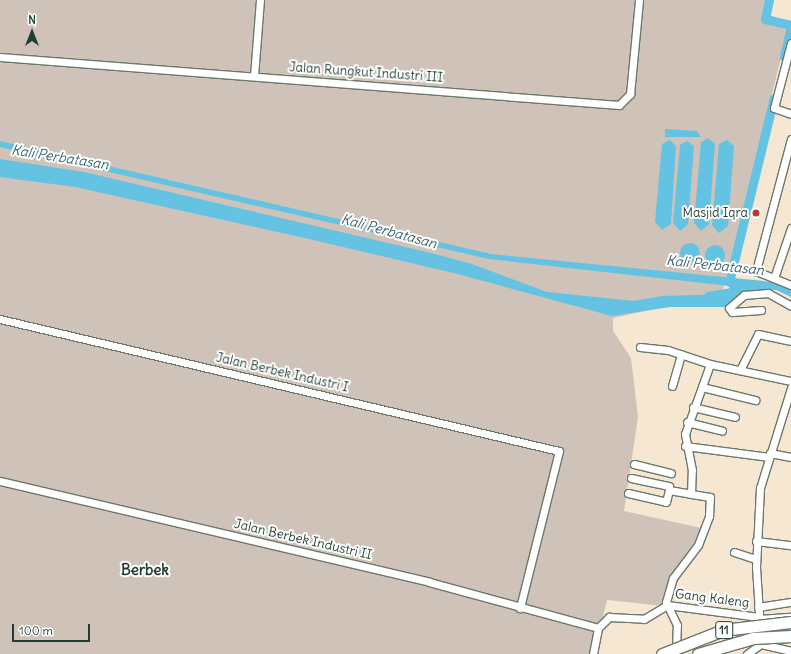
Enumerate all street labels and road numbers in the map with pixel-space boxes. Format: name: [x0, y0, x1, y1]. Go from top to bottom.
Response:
street label: Jalan Rungkut Industri III: [289, 60, 443, 86]
street label: Jalan Berbek Industri I: [214, 350, 350, 396]
street label: Jalan Berbek Industri II: [233, 517, 373, 563]
street label: Gang Kaleng: [674, 587, 750, 611]
road number: 11: [715, 620, 733, 640]

